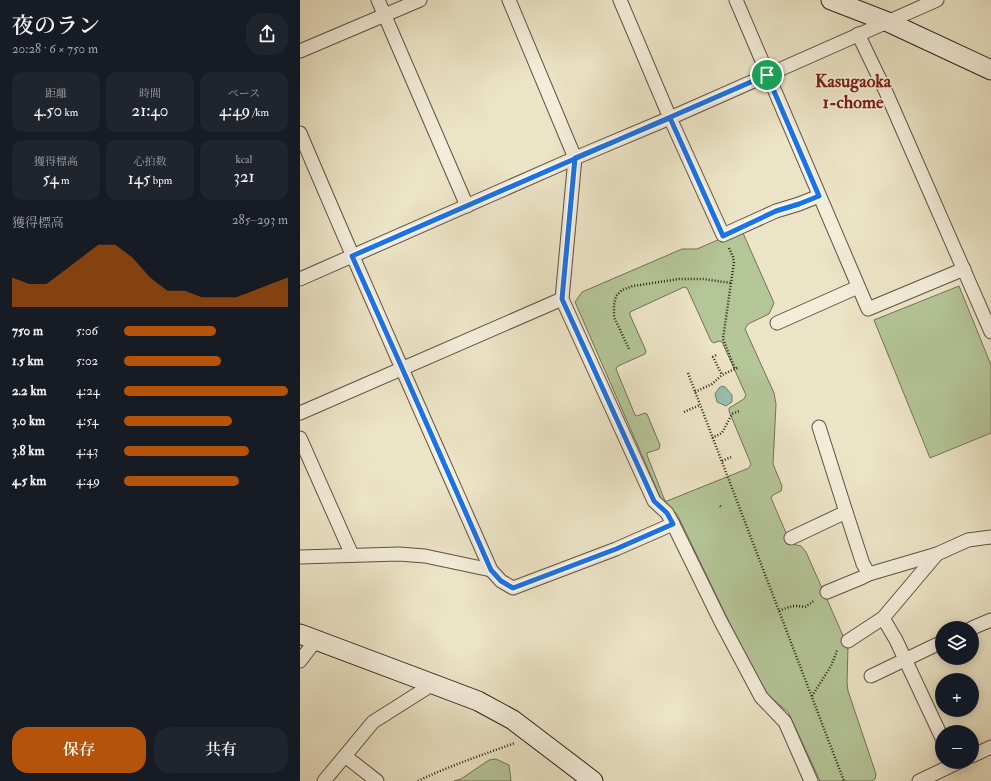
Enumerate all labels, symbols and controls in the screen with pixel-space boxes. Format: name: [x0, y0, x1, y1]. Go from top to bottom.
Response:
text: 夜のラン: [12, 12, 100, 40]
button: share: [246, 13, 288, 55]
text: 20:28 · 6 × 750 m: [12, 41, 98, 57]
pin: [750, 58, 784, 92]
icon: arrive: [756, 64, 778, 86]
district label: Kasugaoka 1-chome: [815, 70, 892, 114]
text: 距離: [45, 87, 67, 100]
text: 時間: [139, 87, 161, 100]
text: ペース: [228, 87, 260, 100]
text: 4.50: [34, 100, 62, 121]
text: 21:40: [132, 100, 168, 121]
text: 4:49: [219, 100, 250, 121]
text: km: [62, 106, 78, 119]
text: /km: [250, 106, 269, 119]
text: kcal: [236, 153, 252, 166]
text: 獲得標高: [34, 155, 78, 168]
text: 心拍数: [134, 155, 167, 168]
text: 321: [233, 166, 255, 187]
text: 54: [42, 168, 59, 189]
text: 145: [128, 168, 150, 189]
text: m: [59, 174, 70, 187]
text: bpm: [150, 174, 172, 187]
text: 285–293 m: [232, 212, 288, 228]
text: 獲得標高: [12, 215, 64, 231]
text: 750 m: [12, 323, 43, 339]
text: 5:06: [76, 323, 98, 339]
text: 1.5 km: [12, 353, 44, 369]
text: 5:02: [76, 353, 98, 369]
text: 2.2 km: [12, 383, 47, 399]
text: 4:24: [76, 383, 100, 399]
text: 3.0 km: [12, 413, 45, 429]
text: 4:54: [76, 413, 99, 429]
text: 3.8 km: [12, 443, 45, 459]
text: 4:43: [76, 443, 98, 459]
text: 4.5 km: [12, 473, 46, 489]
text: 4:49: [76, 473, 100, 489]
map controls: [935, 621, 979, 769]
button: layers: [935, 621, 979, 665]
button: +: [935, 673, 979, 717]
button: −: [935, 725, 979, 769]
button: 保存: [12, 727, 146, 773]
button: 共有: [154, 727, 288, 773]

